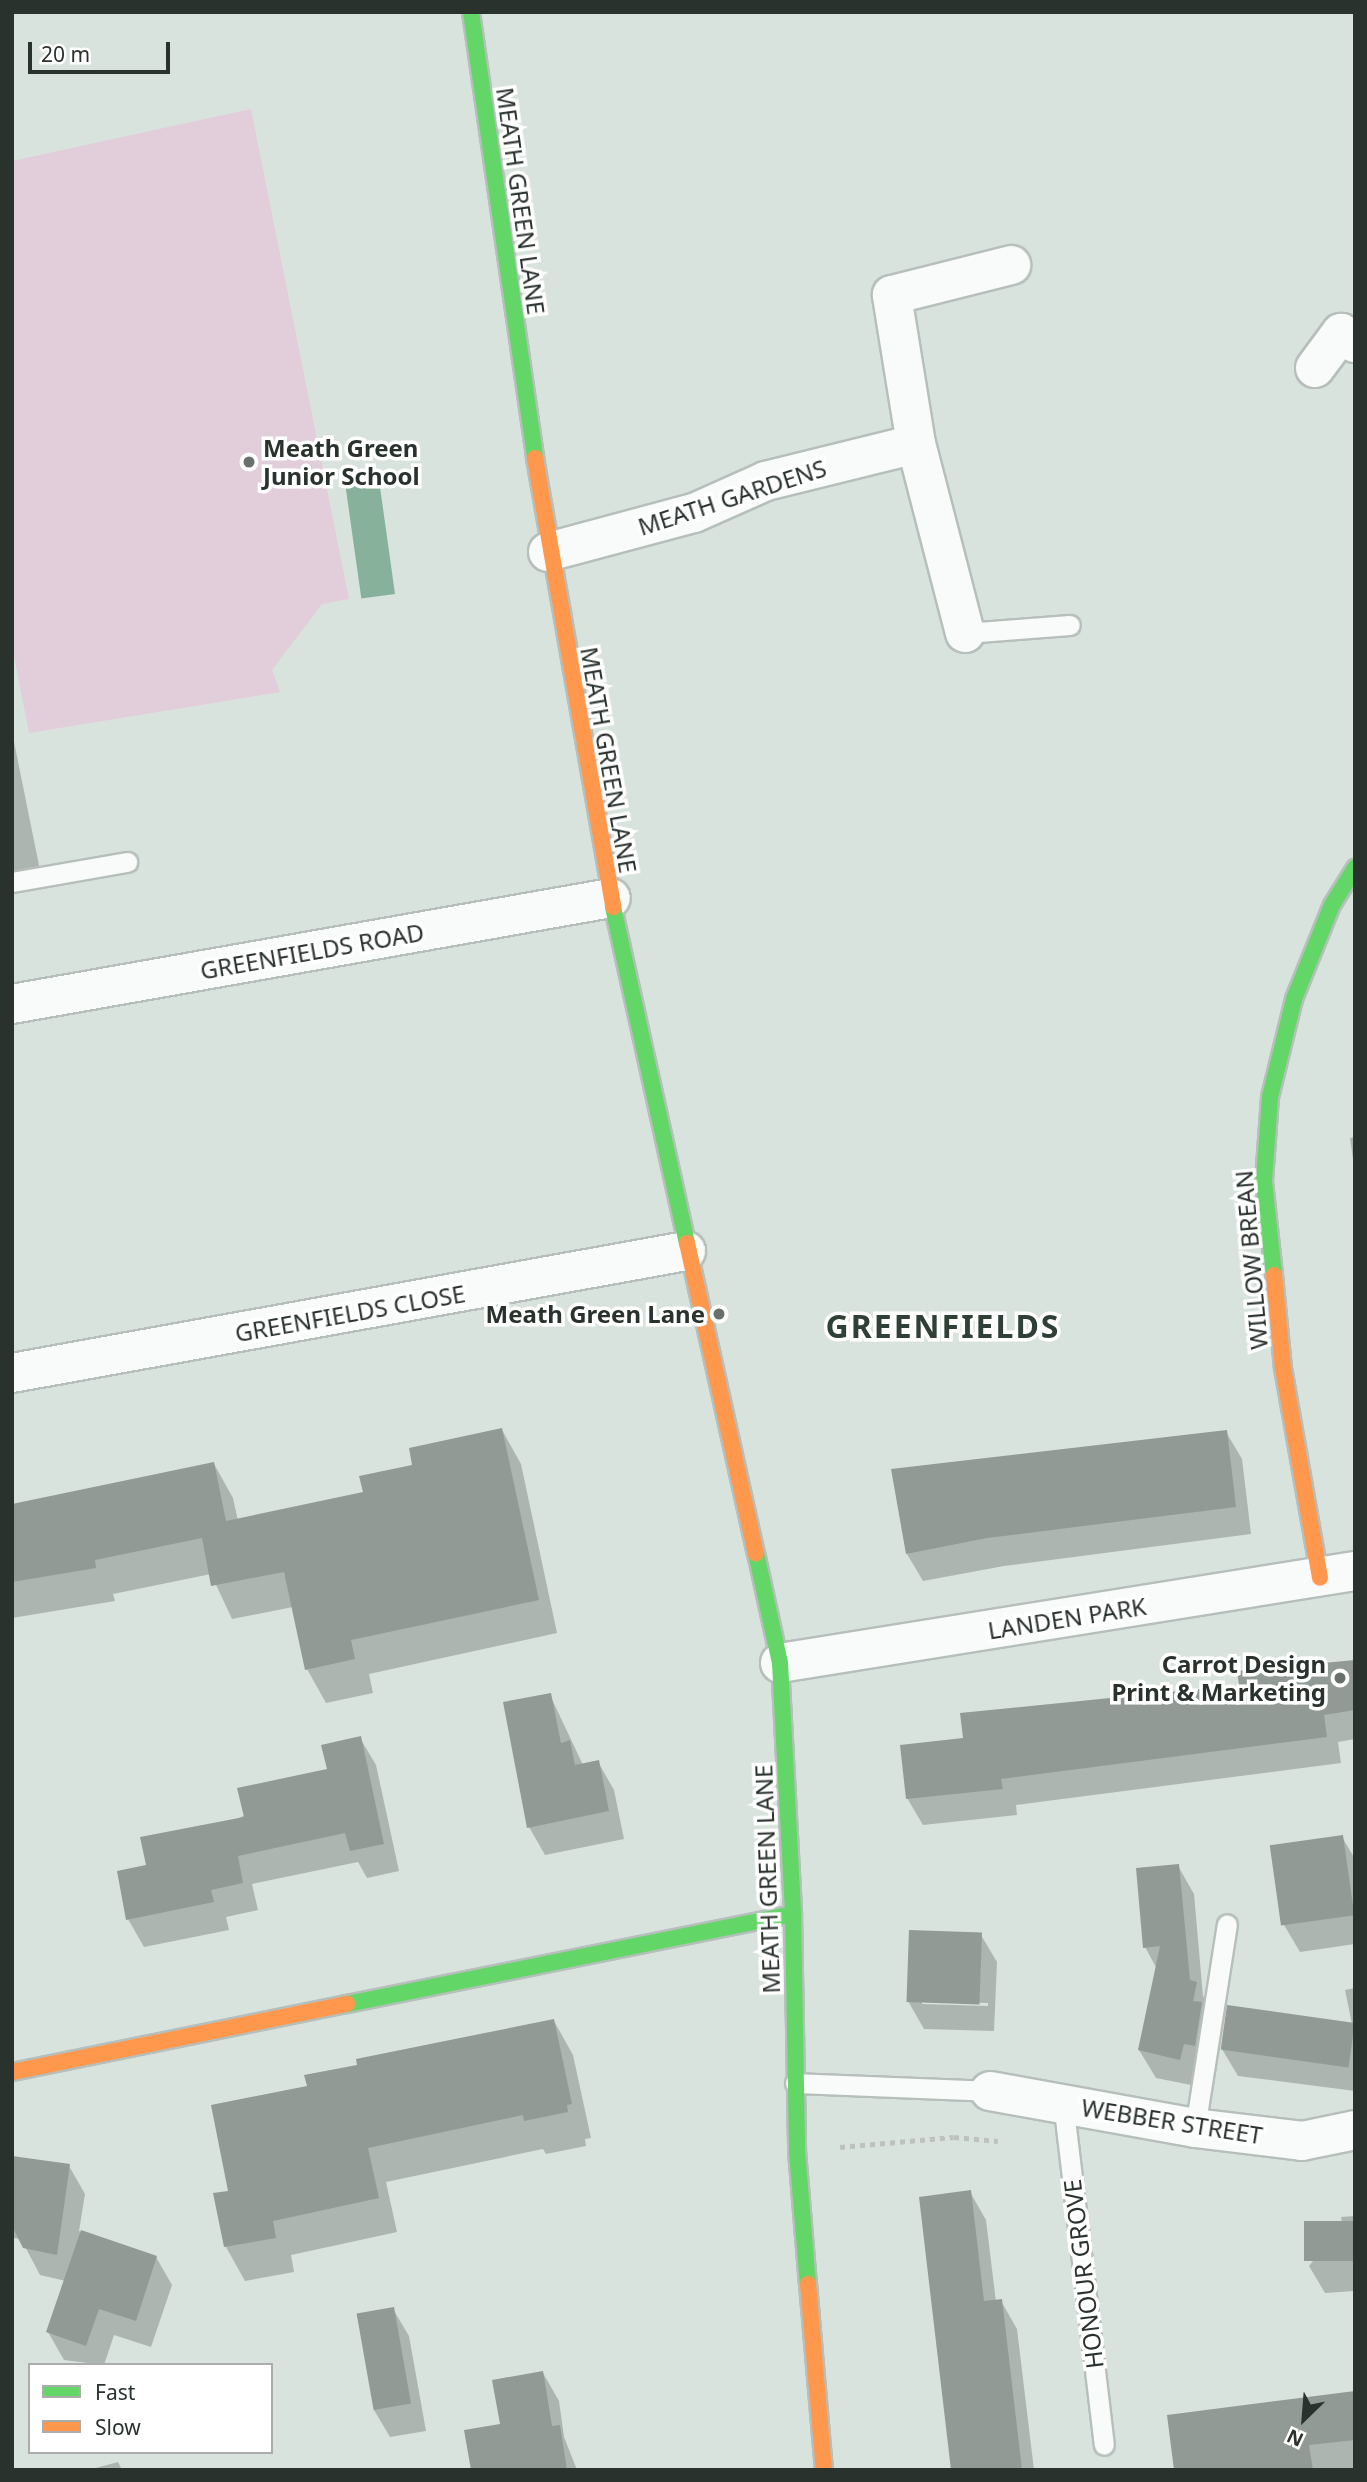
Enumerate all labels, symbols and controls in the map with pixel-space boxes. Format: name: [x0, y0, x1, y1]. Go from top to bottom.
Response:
scale bar: [32, 28, 173, 72]
text: 20 m: [41, 40, 90, 68]
street label: MEATH GREEN LANE: [491, 86, 551, 316]
place label: Meath Green Junior School: [263, 434, 420, 490]
street label: MEATH GARDENS: [634, 453, 830, 541]
marker: Meath Green Junior School: [241, 454, 257, 470]
street label: MEATH GREEN LANE: [575, 645, 643, 875]
street label: GREENFIELDS ROAD: [198, 917, 426, 985]
street label: WILLOW BREAN: [1229, 1169, 1273, 1351]
street label: GREENFIELDS CLOSE: [233, 1279, 467, 1347]
place label: Meath Green Lane: [486, 1300, 705, 1328]
marker: Meath Green Lane: [711, 1306, 727, 1322]
district label: GREENFIELDS: [827, 1307, 1059, 1345]
street label: LANDEN PARK: [986, 1591, 1148, 1645]
place label: Carrot Design Print & Marketing: [1111, 1650, 1326, 1706]
marker: Carrot Design Print & Marketing: [1332, 1670, 1348, 1686]
street label: MEATH GREEN LANE: [749, 1764, 785, 1994]
street label: WEBBER STREET: [1079, 2092, 1265, 2150]
street label: HONOUR GROVE: [1057, 2178, 1109, 2370]
legend: [28, 2363, 273, 2454]
text: Fast: [95, 2378, 135, 2406]
north arrow: [1269, 2384, 1339, 2454]
text: Slow: [95, 2413, 141, 2441]
text: N: [1283, 2423, 1308, 2453]

